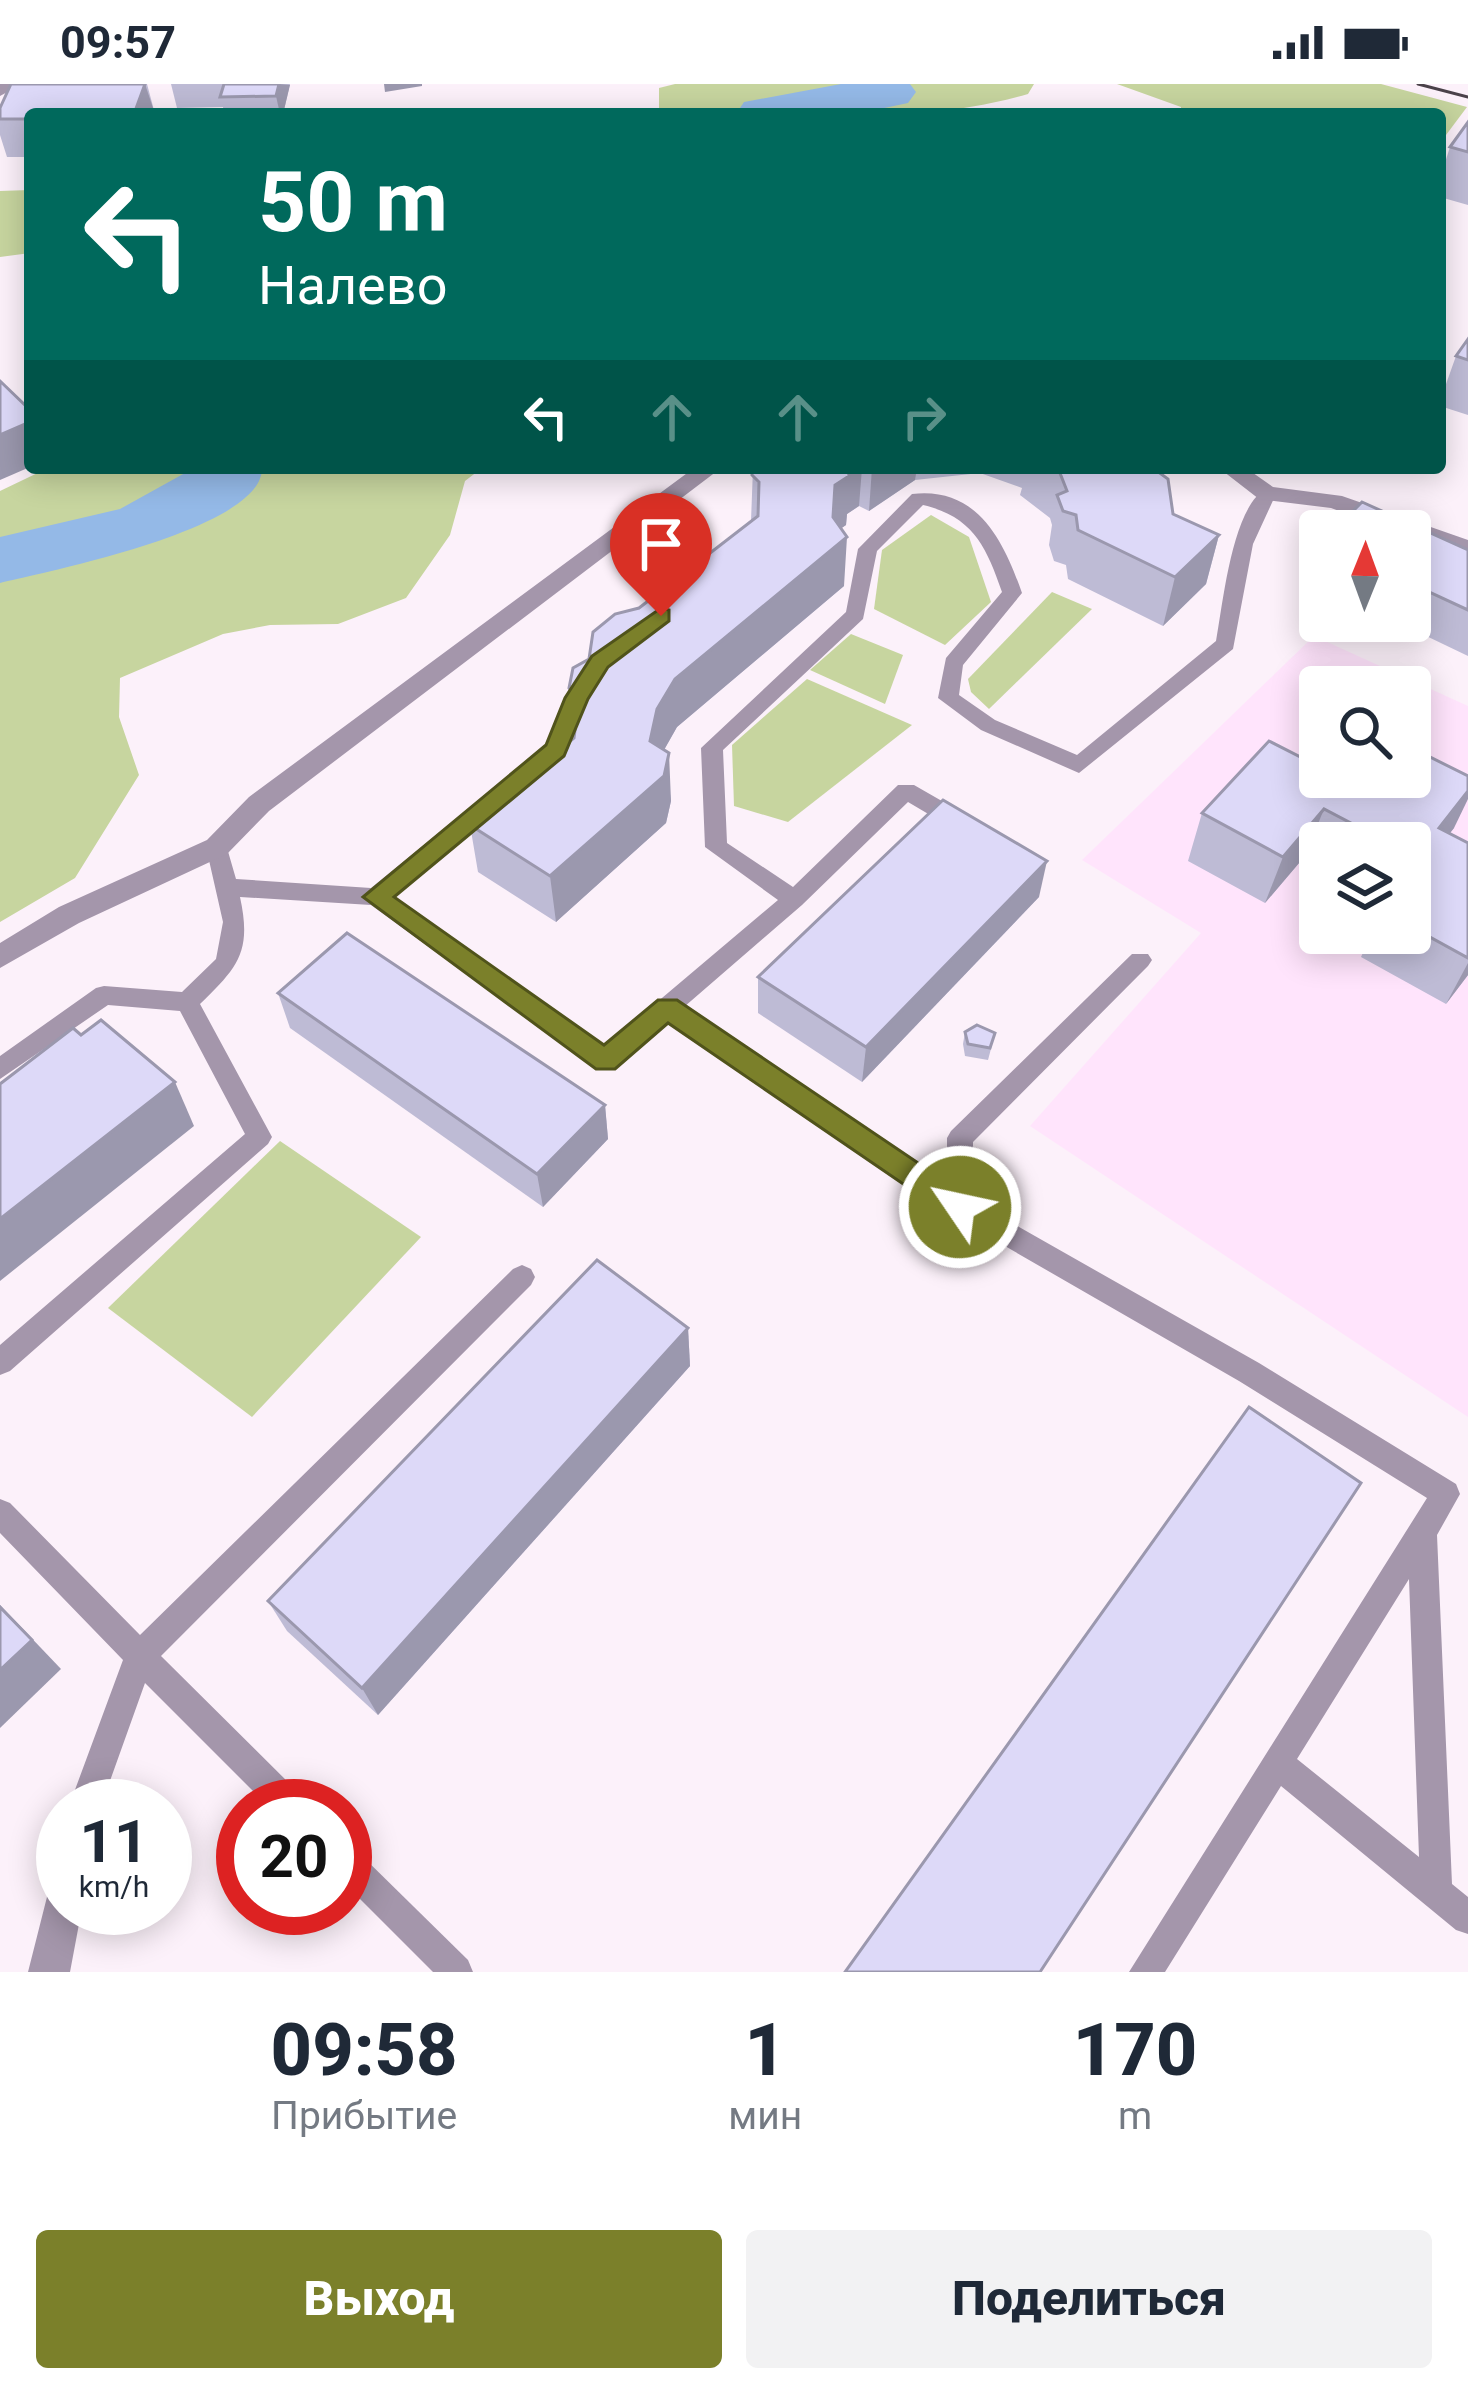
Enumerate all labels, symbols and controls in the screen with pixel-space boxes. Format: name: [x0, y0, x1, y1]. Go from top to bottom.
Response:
text: 09:57: [60, 16, 176, 69]
text: 50 m: [258, 153, 448, 252]
icon: left: [60, 156, 216, 312]
text: Налево: [258, 254, 447, 317]
icon: left: [513, 384, 579, 450]
icon: ahead: [639, 384, 705, 450]
icon: ahead: [765, 384, 831, 450]
icon: right: [891, 384, 957, 450]
pin: [610, 493, 712, 616]
north arrow: [1299, 510, 1431, 642]
map controls: [1299, 510, 1431, 954]
icon: arrive: [628, 511, 694, 577]
button: search: [1299, 666, 1431, 798]
button: layers: [1299, 822, 1431, 954]
position arrow: [897, 1144, 1023, 1270]
speed limit sign: 20: [216, 1779, 372, 1935]
text: 11: [80, 1806, 148, 1877]
text: km/h: [79, 1869, 149, 1904]
text: 09:58: [271, 2008, 458, 2093]
text: 1: [744, 2008, 786, 2093]
text: 170: [1073, 2008, 1197, 2093]
text: Прибытие: [271, 2093, 457, 2139]
text: мин: [728, 2093, 802, 2139]
text: m: [1118, 2093, 1152, 2139]
button: Выход: [36, 2230, 722, 2368]
button: Поделиться: [746, 2230, 1432, 2368]

